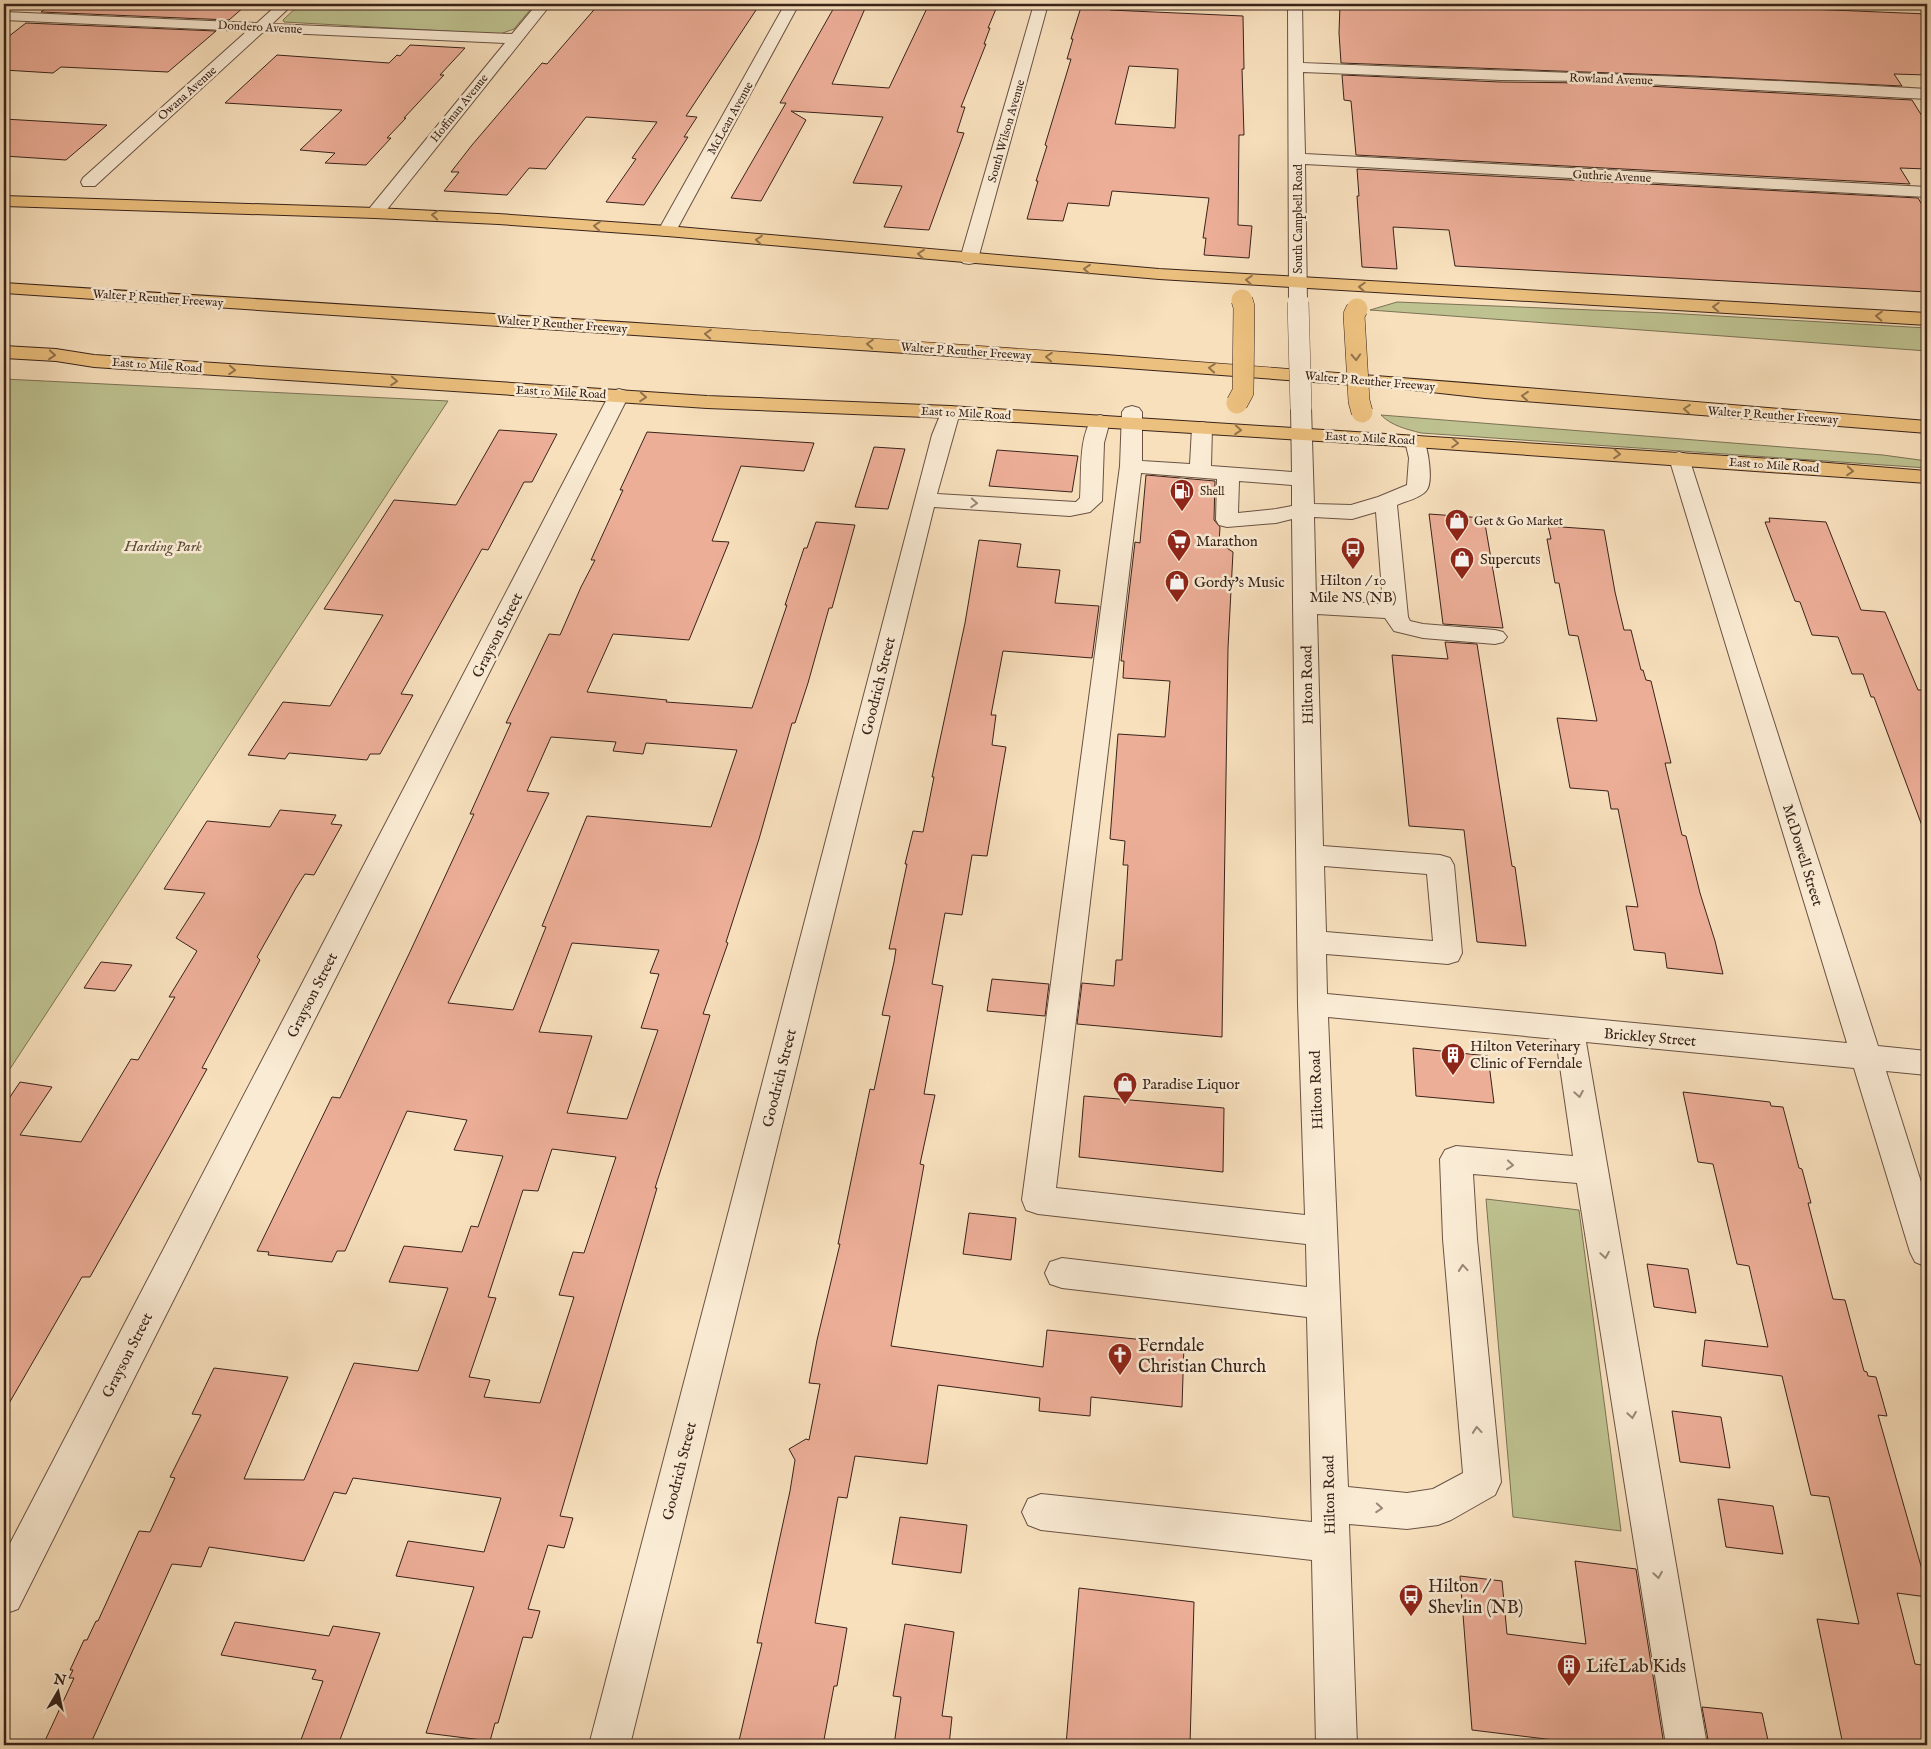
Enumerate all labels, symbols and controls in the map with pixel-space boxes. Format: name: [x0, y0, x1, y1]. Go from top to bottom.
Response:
street label: Dondero Avenue: [217, 18, 303, 37]
street label: Owana Avenue: [155, 63, 220, 124]
street label: Hoffman Avenue: [427, 71, 492, 146]
street label: Rowland Avenue: [1569, 71, 1654, 88]
street label: South Wilson Avenue: [985, 78, 1028, 184]
street label: McLean Avenue: [704, 79, 757, 157]
street label: South Campbell Road: [1291, 164, 1307, 274]
street label: Guthrie Avenue: [1572, 167, 1652, 186]
one-way arrow: [431, 210, 439, 221]
one-way arrow: [593, 220, 601, 231]
one-way arrow: [755, 234, 763, 245]
one-way arrow: [916, 249, 924, 260]
one-way arrow: [1083, 263, 1091, 274]
one-way arrow: [1245, 275, 1253, 286]
one-way arrow: [1358, 281, 1366, 292]
street label: Walter P Reuther Freeway: [92, 286, 224, 311]
one-way arrow: [1712, 301, 1720, 312]
one-way arrow: [1874, 311, 1882, 322]
street label: Walter P Reuther Freeway: [496, 312, 628, 337]
one-way arrow: [703, 328, 711, 339]
one-way arrow: [866, 339, 874, 350]
street label: Walter P Reuther Freeway: [900, 339, 1032, 364]
one-way arrow: [49, 350, 57, 361]
one-way arrow: [1045, 351, 1053, 362]
one-way arrow: [1351, 353, 1362, 361]
street label: East 10 Mile Road: [111, 355, 203, 376]
one-way arrow: [1207, 363, 1215, 374]
one-way arrow: [228, 365, 236, 376]
street label: Walter P Reuther Freeway: [1304, 368, 1436, 395]
one-way arrow: [390, 376, 398, 387]
street label: East 10 Mile Road: [515, 383, 607, 402]
one-way arrow: [1520, 390, 1528, 401]
one-way arrow: [640, 391, 648, 402]
one-way arrow: [1682, 403, 1690, 414]
street label: Walter P Reuther Freeway: [1707, 403, 1839, 428]
street label: East 10 Mile Road: [920, 404, 1012, 423]
one-way arrow: [1234, 425, 1242, 436]
street label: East 10 Mile Road: [1324, 429, 1416, 448]
one-way arrow: [1451, 438, 1459, 449]
one-way arrow: [1613, 448, 1621, 459]
street label: East 10 Mile Road: [1728, 455, 1820, 476]
one-way arrow: [1846, 465, 1854, 476]
fuel station icon: Shell: [1169, 478, 1195, 512]
place label: Shell: [1200, 484, 1225, 499]
one-way arrow: [970, 497, 978, 508]
shop icon: Get & Go Market: [1444, 508, 1470, 542]
place label: Get & Go Market: [1474, 514, 1563, 529]
supermarket icon: Marathon: [1166, 528, 1192, 562]
place label: Marathon: [1196, 532, 1258, 551]
bus stop icon: Hilton / 10 Mile NS (NB): [1340, 536, 1366, 570]
park label: Harding Park: [123, 537, 202, 557]
shop icon: Supercuts: [1449, 546, 1475, 580]
place label: Supercuts: [1480, 550, 1541, 569]
shop icon: Gordy's Music: [1164, 569, 1190, 603]
place label: Hilton / 10 Mile NS (NB): [1309, 571, 1397, 607]
place label: Gordy's Music: [1194, 573, 1285, 592]
street label: Grayson Street: [468, 589, 527, 681]
street label: Goodrich Street: [857, 635, 900, 737]
street label: Hilton Road: [1297, 644, 1318, 725]
street label: McDowell Street: [1778, 802, 1827, 909]
street label: Grayson Street: [283, 949, 342, 1041]
street label: Brickley Street: [1603, 1024, 1697, 1051]
street label: Goodrich Street: [758, 1027, 801, 1129]
place label: Hilton Veterinary Clinic of Ferndale: [1470, 1037, 1583, 1073]
building icon: Hilton Veterinary Clinic of Ferndale: [1440, 1042, 1466, 1076]
street label: Hilton Road: [1306, 1049, 1327, 1130]
shop icon: Paradise Liquor: [1112, 1071, 1138, 1105]
place label: Paradise Liquor: [1142, 1075, 1240, 1094]
one-way arrow: [1573, 1090, 1583, 1099]
one-way arrow: [1506, 1159, 1514, 1170]
one-way arrow: [1600, 1250, 1610, 1259]
one-way arrow: [1457, 1263, 1468, 1271]
street label: Grayson Street: [98, 1309, 157, 1401]
place label: Ferndale Christian Church: [1138, 1335, 1266, 1379]
church icon: Ferndale Christian Church: [1107, 1342, 1133, 1376]
one-way arrow: [1626, 1411, 1636, 1419]
street label: Goodrich Street: [658, 1420, 701, 1522]
one-way arrow: [1472, 1425, 1483, 1433]
street label: Hilton Road: [1319, 1454, 1340, 1535]
one-way arrow: [1375, 1502, 1383, 1513]
one-way arrow: [1653, 1571, 1663, 1580]
place label: Hilton / Shevlin (NB): [1428, 1576, 1523, 1620]
bus stop icon: Hilton / Shevlin (NB): [1398, 1583, 1424, 1617]
building icon: LifeLab Kids: [1556, 1653, 1582, 1687]
place label: LifeLab Kids: [1586, 1656, 1686, 1679]
north arrow: [32, 1666, 82, 1716]
text: N: [51, 1670, 67, 1690]

